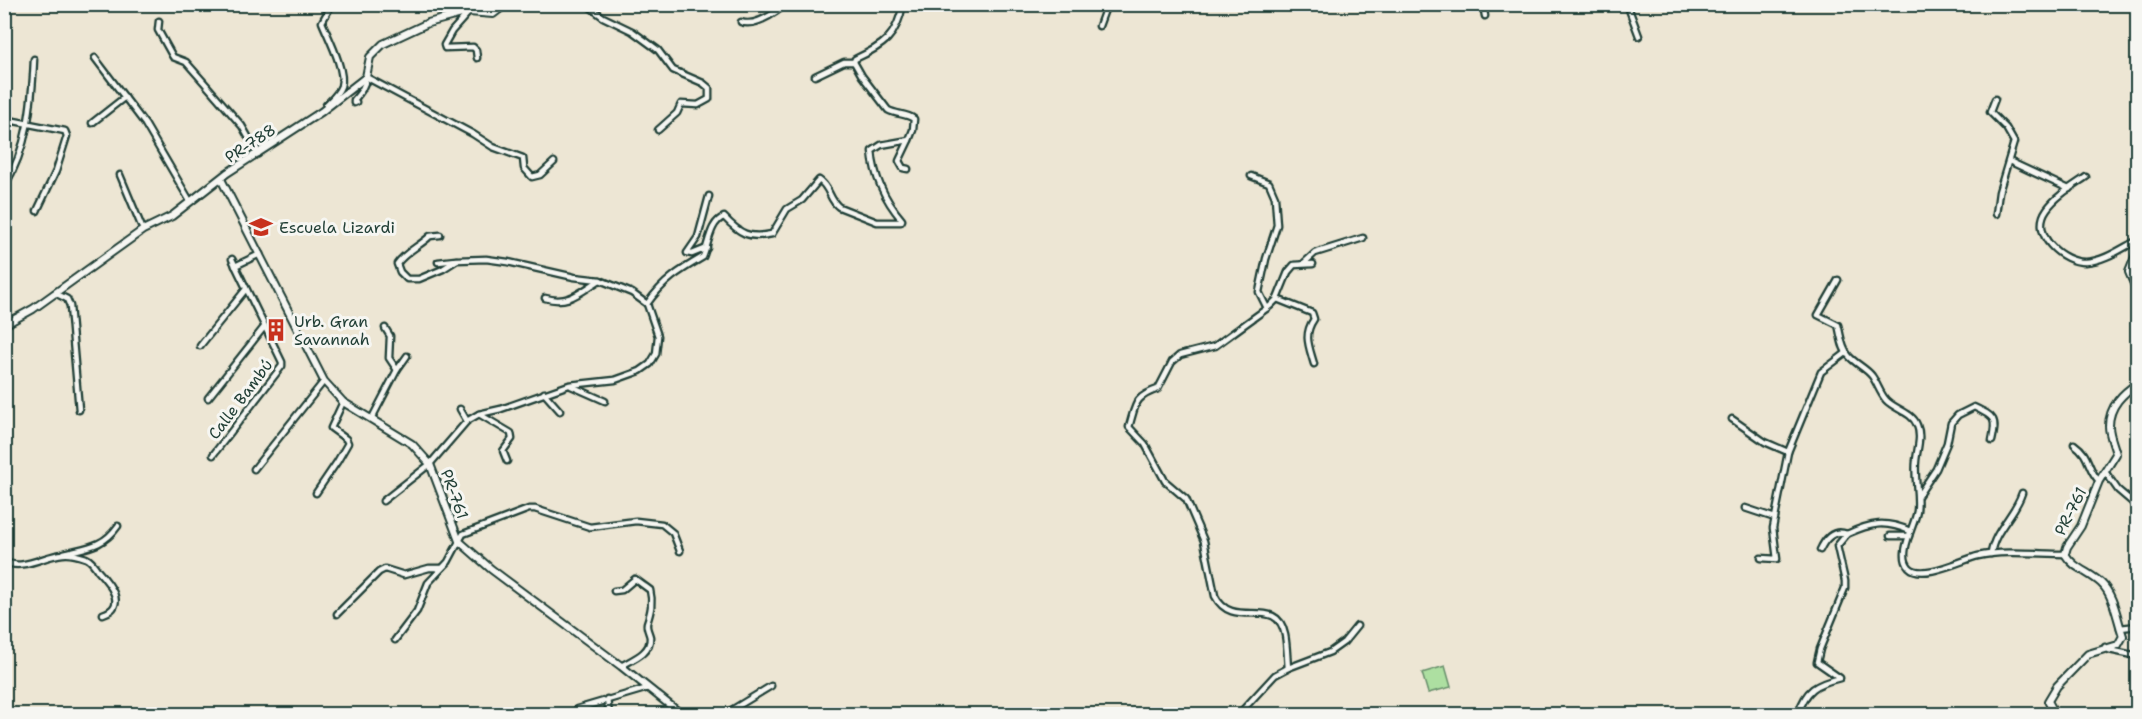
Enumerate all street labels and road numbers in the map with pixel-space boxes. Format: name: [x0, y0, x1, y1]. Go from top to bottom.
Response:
street label: PR-788: [221, 119, 280, 168]
street label: Calle Bambú: [203, 355, 277, 444]
street label: PR-761: [436, 466, 473, 522]
street label: PR-761: [2049, 483, 2092, 539]

